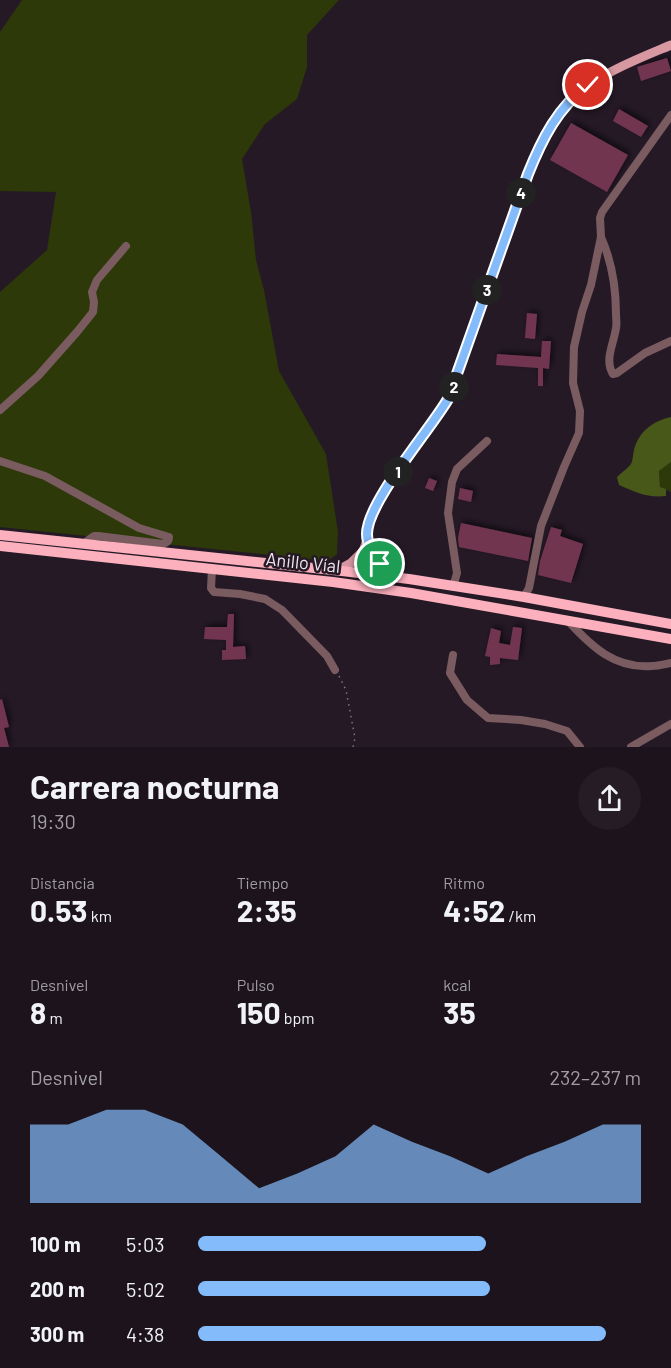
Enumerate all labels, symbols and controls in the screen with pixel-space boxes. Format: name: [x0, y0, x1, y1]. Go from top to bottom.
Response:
pin: [562, 59, 613, 110]
icon: check: [571, 68, 604, 101]
pin: 4: [506, 178, 536, 208]
text: 4: [516, 183, 526, 202]
pin: 3: [472, 275, 502, 305]
text: 3: [483, 280, 491, 299]
pin: 2: [439, 372, 469, 402]
text: 2: [450, 377, 458, 396]
pin: 1: [383, 457, 413, 487]
text: 1: [395, 462, 401, 481]
pin: [354, 538, 405, 589]
street label: Anillo Víal: [265, 547, 341, 577]
icon: arrive: [363, 547, 396, 580]
text: Carrera nocturna: [30, 766, 279, 806]
button: share: [578, 767, 641, 830]
text: 19:30: [30, 809, 76, 833]
text: Distancia: [30, 873, 95, 892]
text: Tiempo: [237, 873, 289, 892]
text: Ritmo: [443, 873, 485, 892]
text: 0.53: [30, 892, 88, 928]
text: 2:35: [237, 892, 297, 928]
text: 4:52: [443, 892, 505, 928]
text: km: [88, 906, 112, 925]
text: /km: [505, 906, 536, 925]
text: Desnivel: [30, 975, 88, 994]
text: Pulso: [237, 975, 275, 994]
text: kcal: [443, 975, 471, 994]
text: 8: [30, 994, 46, 1030]
text: 150: [237, 994, 281, 1030]
text: 35: [443, 994, 476, 1030]
text: m: [46, 1008, 63, 1027]
text: bpm: [281, 1008, 315, 1027]
text: Desnivel: [30, 1065, 103, 1089]
text: 232–237 m: [549, 1065, 641, 1089]
text: 100 m: [30, 1232, 81, 1256]
text: 5:03: [126, 1232, 165, 1256]
text: 200 m: [30, 1277, 85, 1301]
text: 5:02: [126, 1277, 165, 1301]
text: 300 m: [30, 1322, 84, 1346]
text: 4:38: [126, 1322, 165, 1346]

